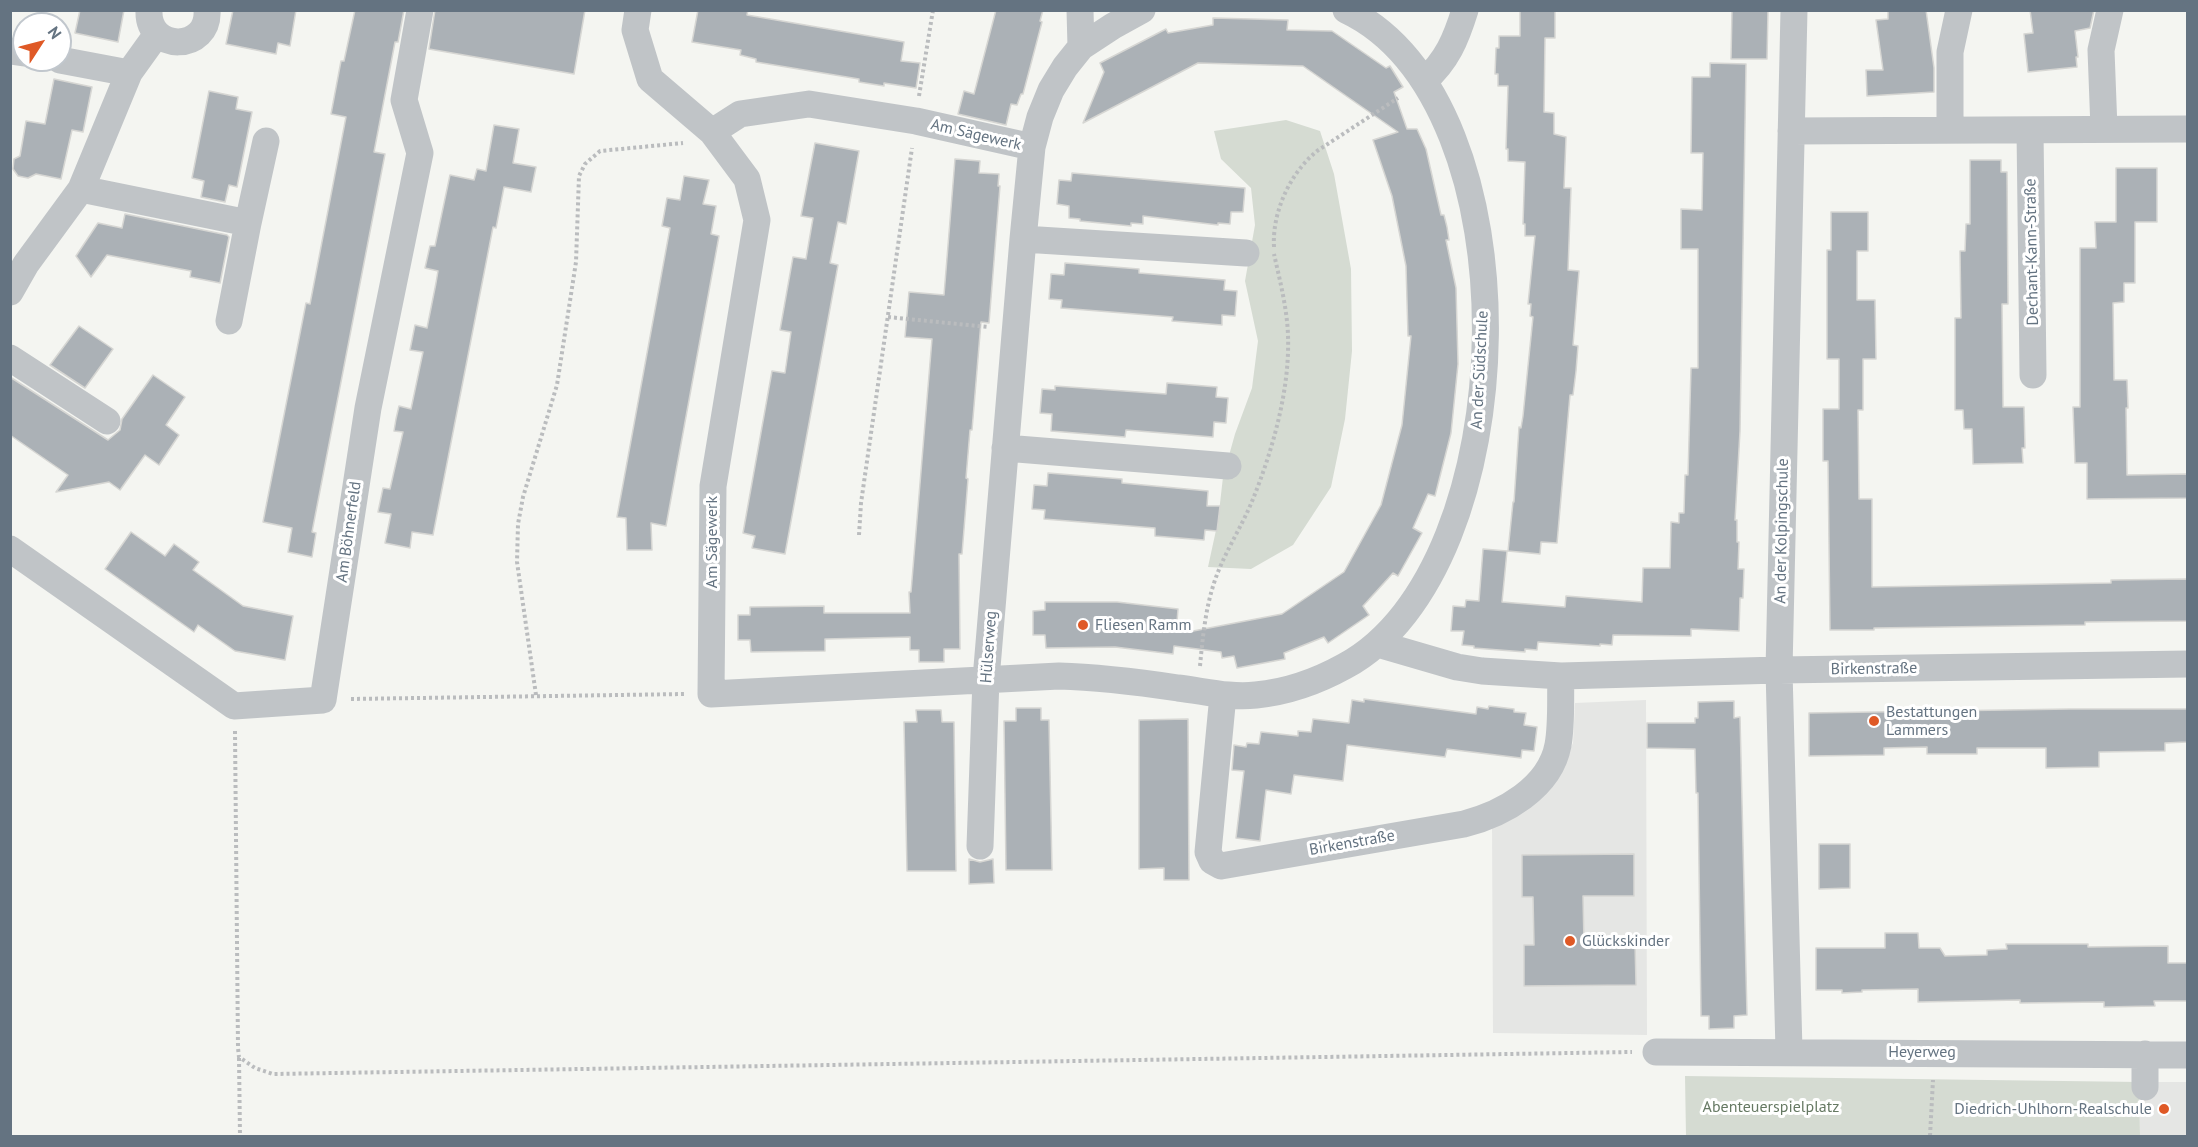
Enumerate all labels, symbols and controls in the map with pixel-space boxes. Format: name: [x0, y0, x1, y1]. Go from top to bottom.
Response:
north arrow: [12, 12, 72, 72]
text: N: [44, 22, 66, 43]
street label: Am Sägewerk: [929, 115, 1023, 155]
street label: Dechant-Kann-Straße: [2021, 178, 2043, 326]
street label: An der Südschule: [1467, 310, 1493, 430]
street label: An der Kolpingschule: [1771, 458, 1793, 604]
street label: Am Böhnerfeld: [332, 480, 366, 584]
street label: Am Sägewerk: [702, 496, 722, 588]
street label: Hülserweg: [977, 610, 1001, 684]
place label: Fliesen Ramm: [1095, 615, 1192, 635]
marker: Fliesen Ramm: [1076, 618, 1090, 632]
street label: Birkenstraße: [1831, 659, 1917, 679]
place label: Bestattungen Lammers: [1886, 702, 1977, 740]
marker: Bestattungen Lammers: [1867, 714, 1881, 728]
street label: Birkenstraße: [1308, 826, 1396, 860]
place label: Glückskinder: [1582, 931, 1670, 951]
marker: Glückskinder: [1563, 934, 1577, 948]
street label: Heyerweg: [1888, 1042, 1956, 1062]
park label: Abenteuerspielplatz: [1703, 1097, 1839, 1117]
place label: Diedrich-Uhlhorn-Realschule: [1954, 1099, 2152, 1119]
marker: Diedrich-Uhlhorn-Realschule: [2157, 1102, 2171, 1116]

